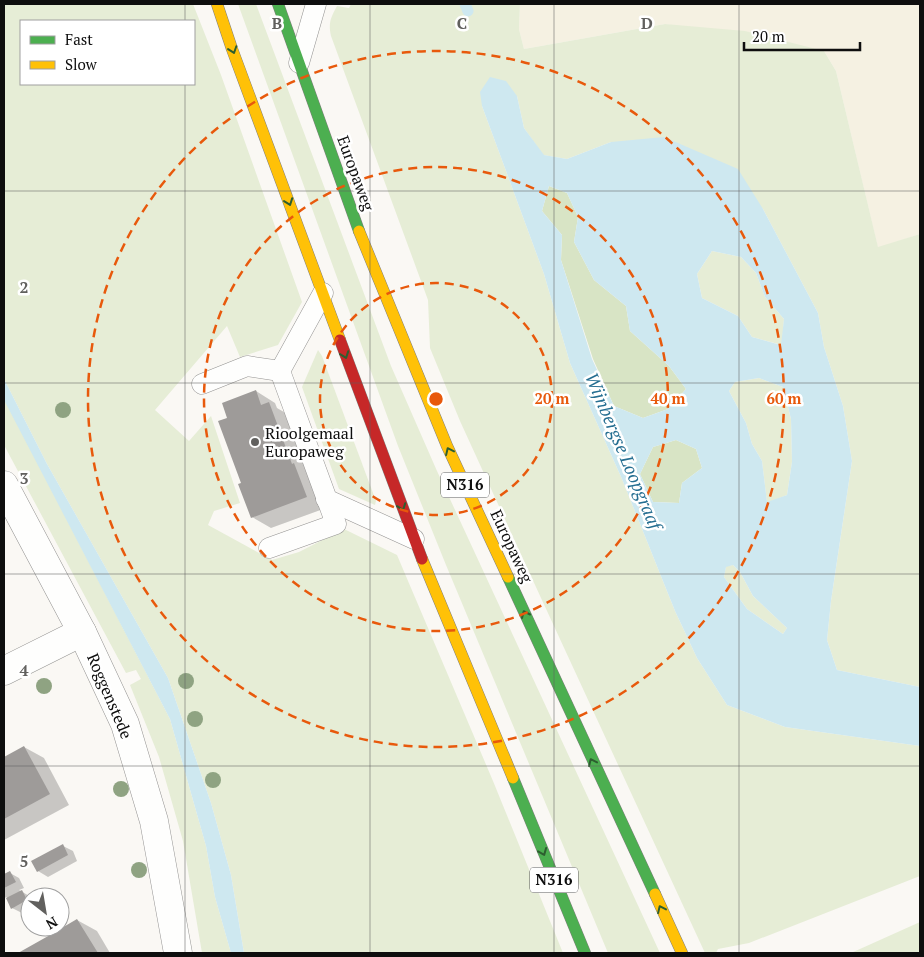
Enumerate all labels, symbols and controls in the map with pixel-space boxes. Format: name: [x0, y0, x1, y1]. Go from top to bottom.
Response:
text: B: [272, 12, 282, 34]
text: C: [457, 12, 467, 34]
text: D: [641, 12, 653, 34]
legend: [20, 20, 195, 85]
scale bar: [744, 20, 860, 52]
text: 20 m: [752, 26, 785, 46]
text: Fast: [65, 29, 93, 49]
one-way arrow: [227, 45, 237, 54]
text: Slow: [65, 54, 98, 74]
street label: Europaweg: [332, 132, 380, 214]
one-way arrow: [283, 198, 293, 206]
text: 2: [19, 276, 29, 298]
one-way arrow: [339, 350, 349, 359]
water label: Wijnbergse Loopgraaf: [580, 369, 669, 536]
text: 20 m: [535, 388, 570, 408]
text: 40 m: [651, 388, 686, 408]
text: 60 m: [767, 388, 802, 408]
centre of rings: [427, 390, 445, 408]
place label: Rioolgemaal Europaweg: [265, 422, 354, 462]
marker: Rioolgemaal Europaweg: [249, 436, 261, 448]
one-way arrow: [445, 447, 456, 456]
text: 3: [19, 467, 29, 489]
road number: N316: [441, 472, 489, 498]
one-way arrow: [396, 502, 406, 511]
street label: Europaweg: [485, 506, 539, 587]
one-way arrow: [521, 610, 532, 619]
street label: Roggenstede: [82, 650, 138, 742]
text: 4: [19, 659, 29, 681]
one-way arrow: [588, 758, 599, 767]
one-way arrow: [537, 847, 547, 855]
text: 5: [19, 850, 29, 872]
road number: N316: [530, 868, 578, 892]
north arrow: [20, 887, 70, 937]
one-way arrow: [657, 905, 667, 914]
text: N: [42, 913, 61, 935]

